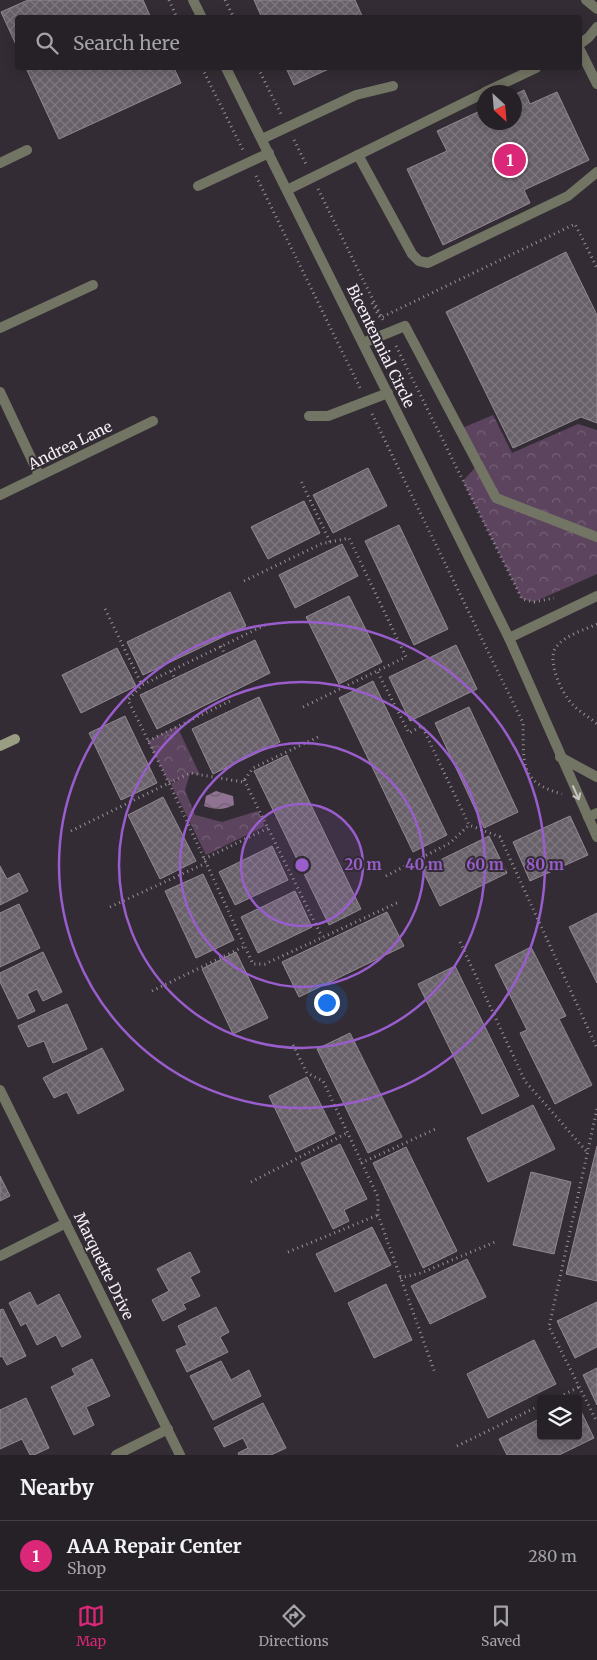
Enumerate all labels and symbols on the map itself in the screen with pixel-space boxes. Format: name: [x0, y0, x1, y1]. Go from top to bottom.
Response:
north arrow: [477, 85, 522, 130]
pin: 1: [494, 141, 526, 179]
street label: Bicentennial Circle: [343, 281, 419, 411]
street label: Andrea Lane: [24, 416, 115, 474]
one-way arrow: [572, 785, 582, 800]
text: 20 m: [344, 855, 382, 874]
text: 40 m: [405, 855, 443, 874]
text: 60 m: [466, 855, 504, 874]
text: 80 m: [526, 855, 564, 874]
centre of rings: [293, 856, 311, 874]
your location: [314, 990, 340, 1016]
street label: Marquette Drive: [70, 1209, 138, 1323]

